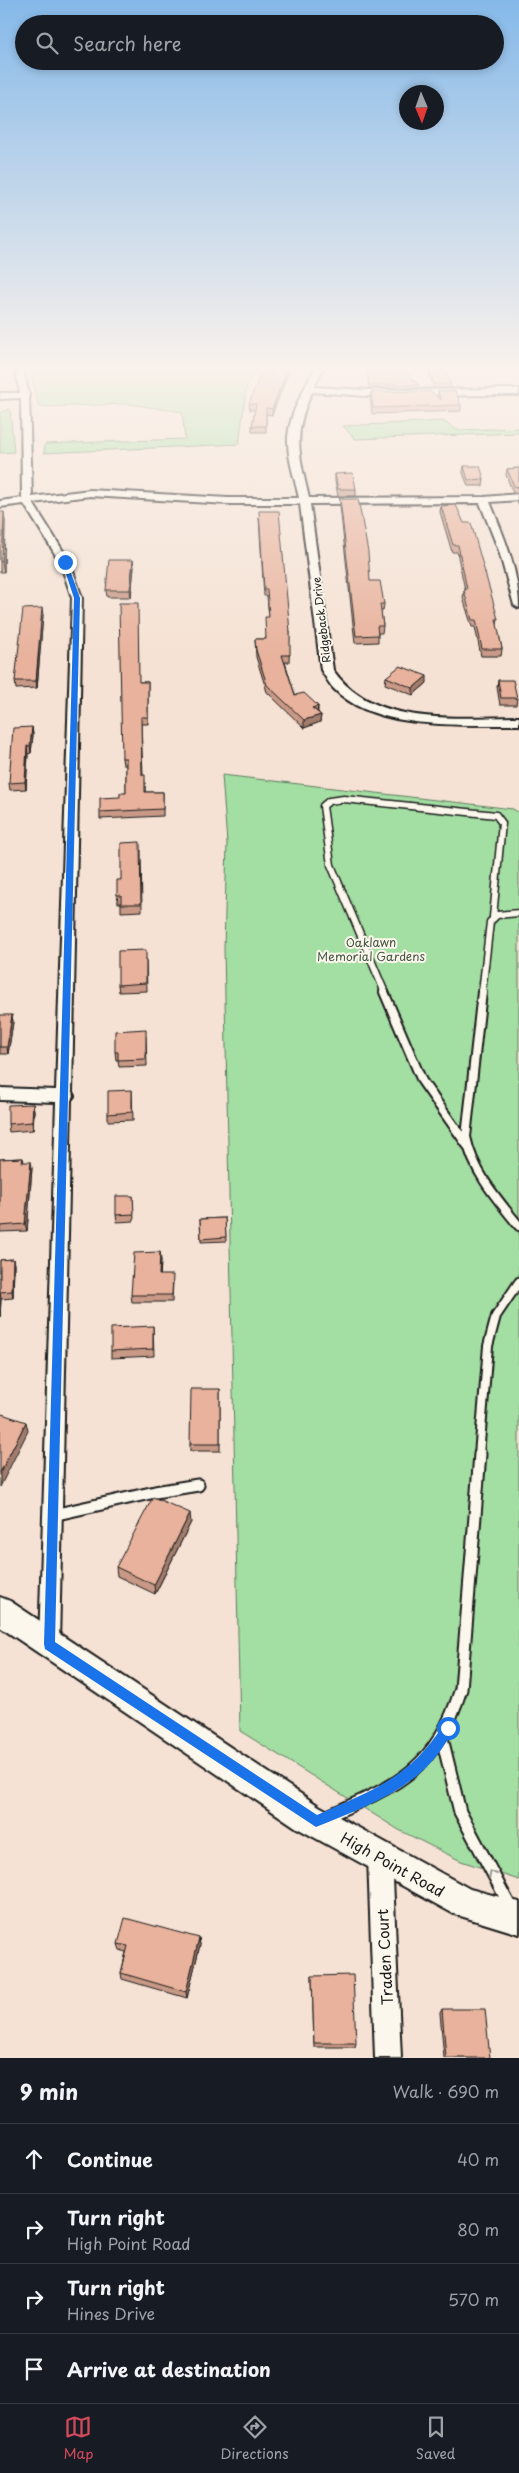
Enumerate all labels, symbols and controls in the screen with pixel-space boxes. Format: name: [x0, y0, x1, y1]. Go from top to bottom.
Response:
search box: [15, 15, 504, 70]
icon: search: [33, 29, 61, 57]
text: Search here: [73, 29, 182, 57]
north arrow: [399, 85, 444, 130]
route end: [54, 551, 77, 574]
street label: Ridgeback Drive: [307, 576, 335, 664]
park label: Oaklawn Memorial Gardens: [317, 933, 425, 965]
route start: [437, 1717, 460, 1740]
street label: High Point Road: [337, 1826, 449, 1902]
one-way arrow: [489, 1871, 499, 1880]
street label: Traden Court: [370, 1908, 398, 2006]
text: 9 min: [20, 2075, 78, 2107]
text: Walk · 690 m: [393, 2079, 499, 2103]
icon: ahead: [20, 2145, 48, 2173]
text: Continue: [67, 2145, 153, 2173]
text: 40 m: [457, 2147, 499, 2171]
text: Turn right: [67, 2203, 165, 2231]
icon: right: [20, 2215, 48, 2243]
text: 80 m: [457, 2217, 499, 2241]
text: High Point Road: [67, 2231, 191, 2255]
text: Turn right: [67, 2273, 165, 2301]
icon: right: [20, 2285, 48, 2313]
text: 570 m: [448, 2287, 499, 2311]
text: Hines Drive: [67, 2301, 155, 2325]
icon: arrive: [20, 2355, 48, 2383]
text: Arrive at destination: [67, 2355, 271, 2383]
tab: Map: [64, 2413, 93, 2464]
tab: Directions: [221, 2413, 289, 2464]
tab: Saved: [416, 2413, 455, 2464]

